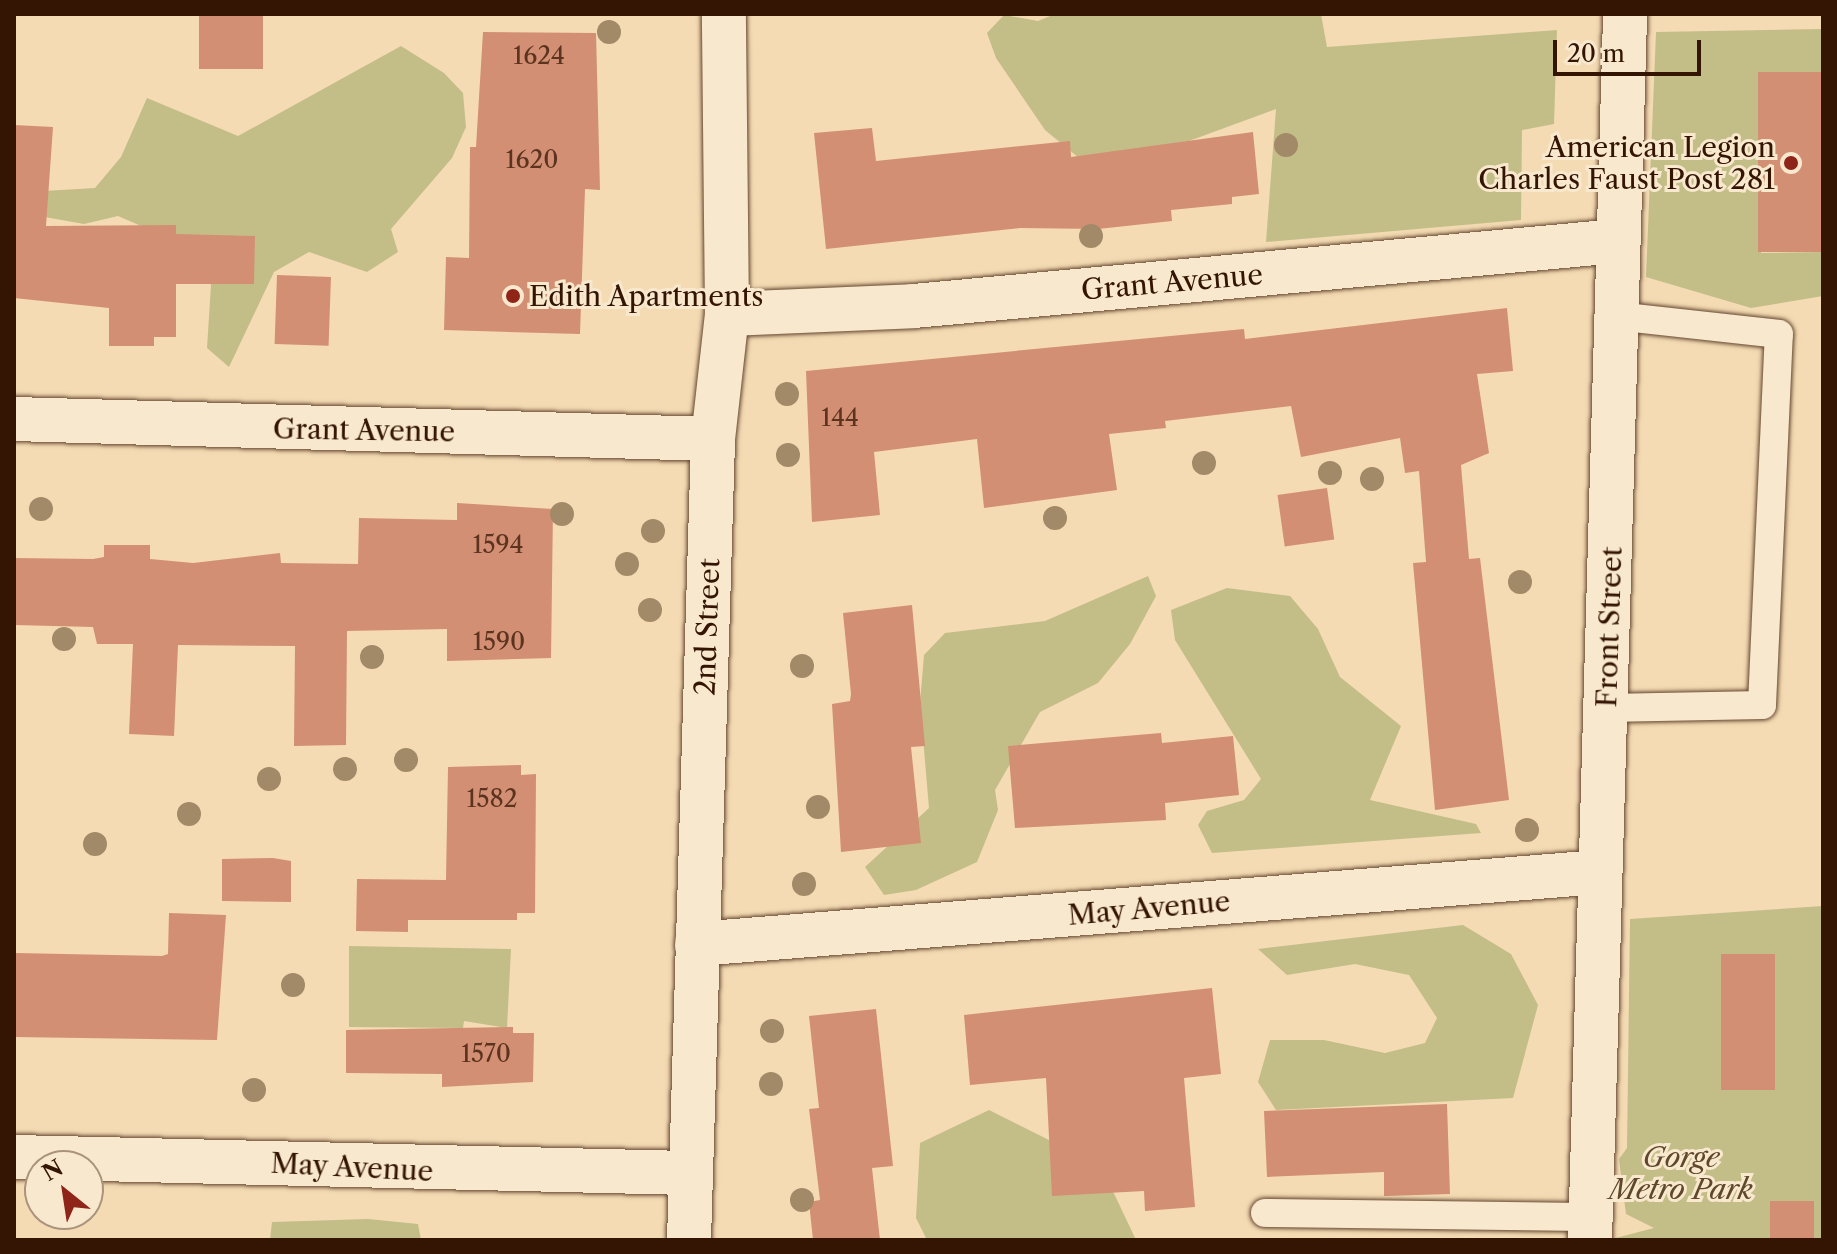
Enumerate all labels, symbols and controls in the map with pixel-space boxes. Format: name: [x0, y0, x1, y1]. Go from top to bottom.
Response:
scale bar: [1557, 24, 1705, 74]
text: 20 m: [1567, 39, 1625, 68]
house number: 1624: [513, 42, 565, 70]
place label: American Legion Charles Faust Post 281: [1478, 130, 1775, 196]
house number: 1620: [505, 146, 559, 174]
marker: American Legion Charles Faust Post 281: [1782, 154, 1800, 172]
street label: Grant Avenue: [1079, 257, 1265, 307]
place label: Edith Apartments: [529, 279, 765, 313]
marker: Edith Apartments: [504, 287, 522, 305]
house number: 144: [821, 404, 859, 432]
street label: Grant Avenue: [272, 412, 456, 448]
house number: 1594: [472, 531, 524, 559]
street label: Front Street: [1589, 546, 1629, 708]
street label: 2nd Street: [688, 558, 726, 696]
house number: 1590: [473, 628, 525, 656]
house number: 1582: [466, 785, 518, 813]
street label: May Avenue: [1066, 884, 1232, 932]
house number: 1570: [461, 1040, 511, 1068]
park label: Gorge Metro Park: [1609, 1140, 1753, 1206]
street label: May Avenue: [269, 1146, 435, 1188]
north arrow: [24, 1150, 104, 1230]
text: N: [38, 1154, 68, 1187]

